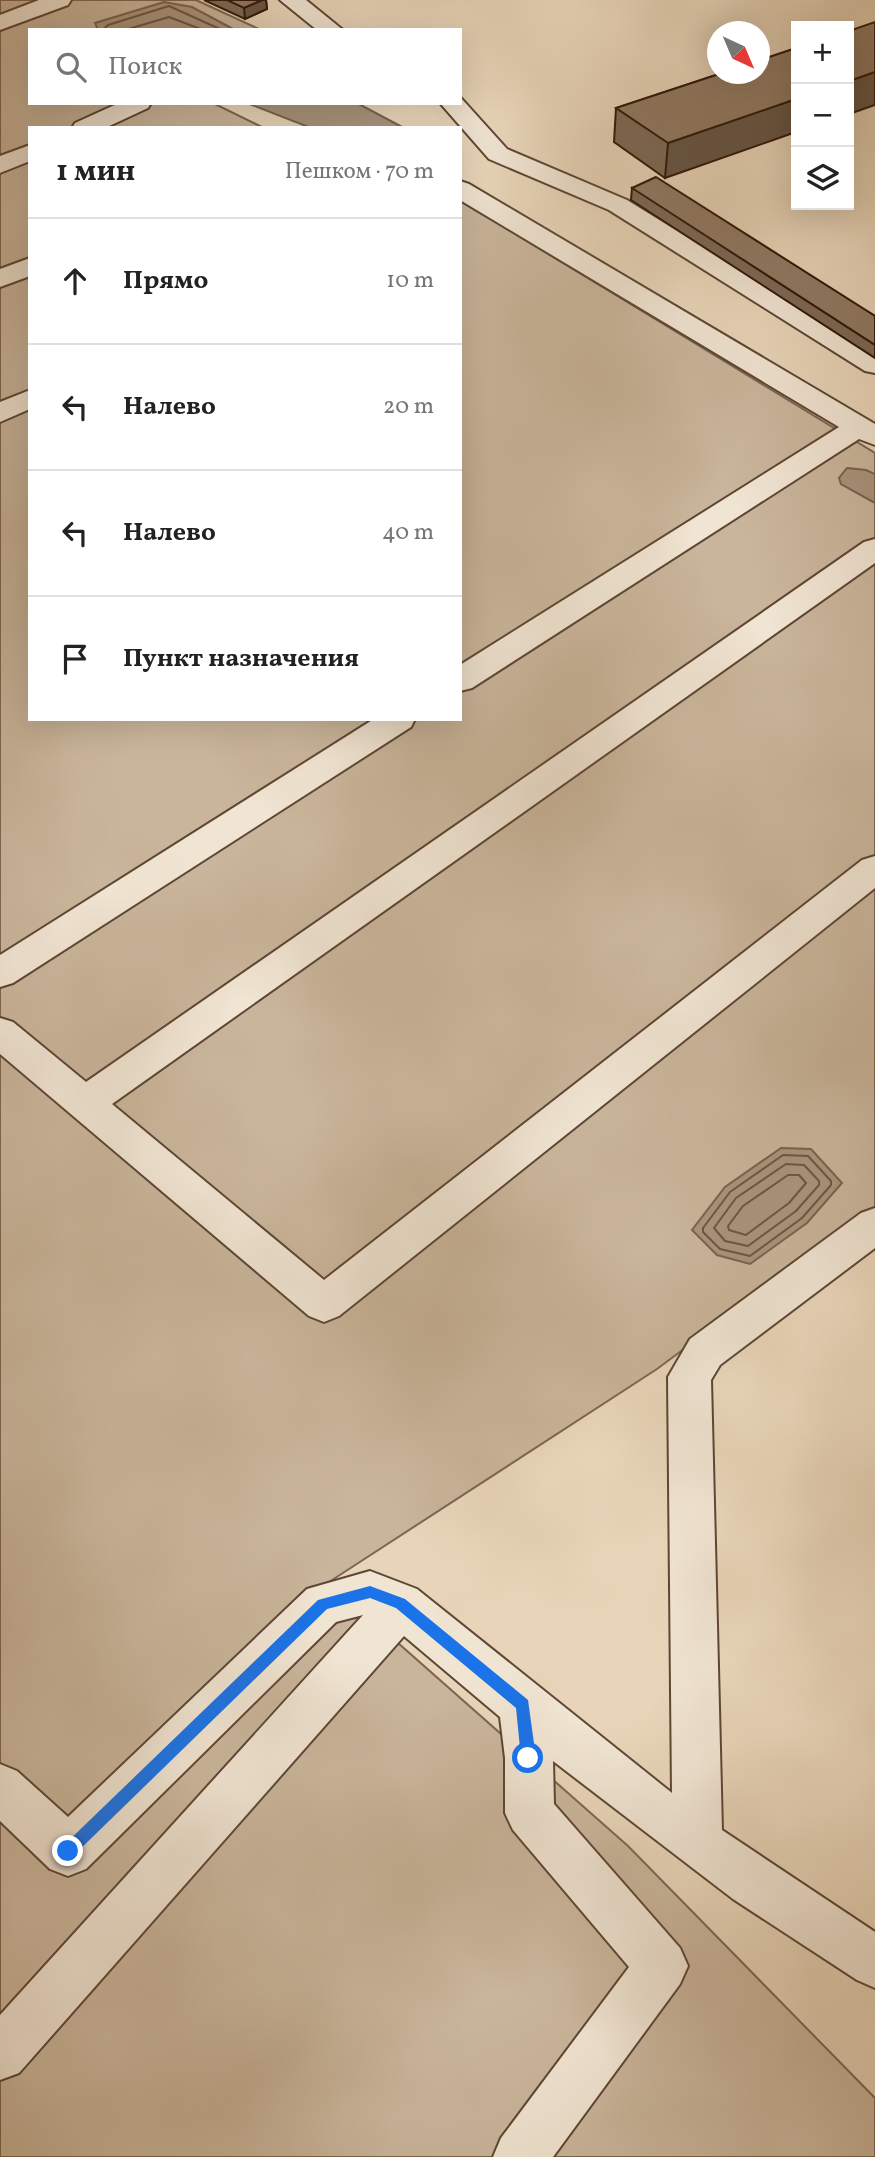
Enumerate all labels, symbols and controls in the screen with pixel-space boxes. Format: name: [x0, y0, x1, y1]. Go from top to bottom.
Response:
north arrow: [707, 21, 770, 84]
map controls: [791, 21, 854, 210]
button: +: [791, 21, 854, 84]
search box: [28, 28, 462, 105]
icon: search: [52, 48, 90, 86]
text: Поиск: [108, 49, 182, 85]
button: −: [791, 84, 854, 147]
button: layers: [791, 147, 854, 210]
text: 1 мин: [56, 151, 135, 193]
text: Пешком · 70 m: [285, 156, 434, 188]
icon: ahead: [56, 262, 94, 300]
text: Прямо: [123, 263, 208, 299]
text: 10 m: [386, 265, 434, 297]
icon: left: [56, 388, 94, 426]
text: Налево: [123, 389, 216, 425]
text: 20 m: [383, 391, 434, 423]
icon: left: [56, 514, 94, 552]
text: Налево: [123, 515, 216, 551]
text: 40 m: [382, 517, 434, 549]
icon: arrive: [56, 640, 94, 678]
text: Пункт назначения: [123, 641, 359, 677]
route start: [512, 1742, 543, 1773]
route end: [52, 1835, 83, 1866]

